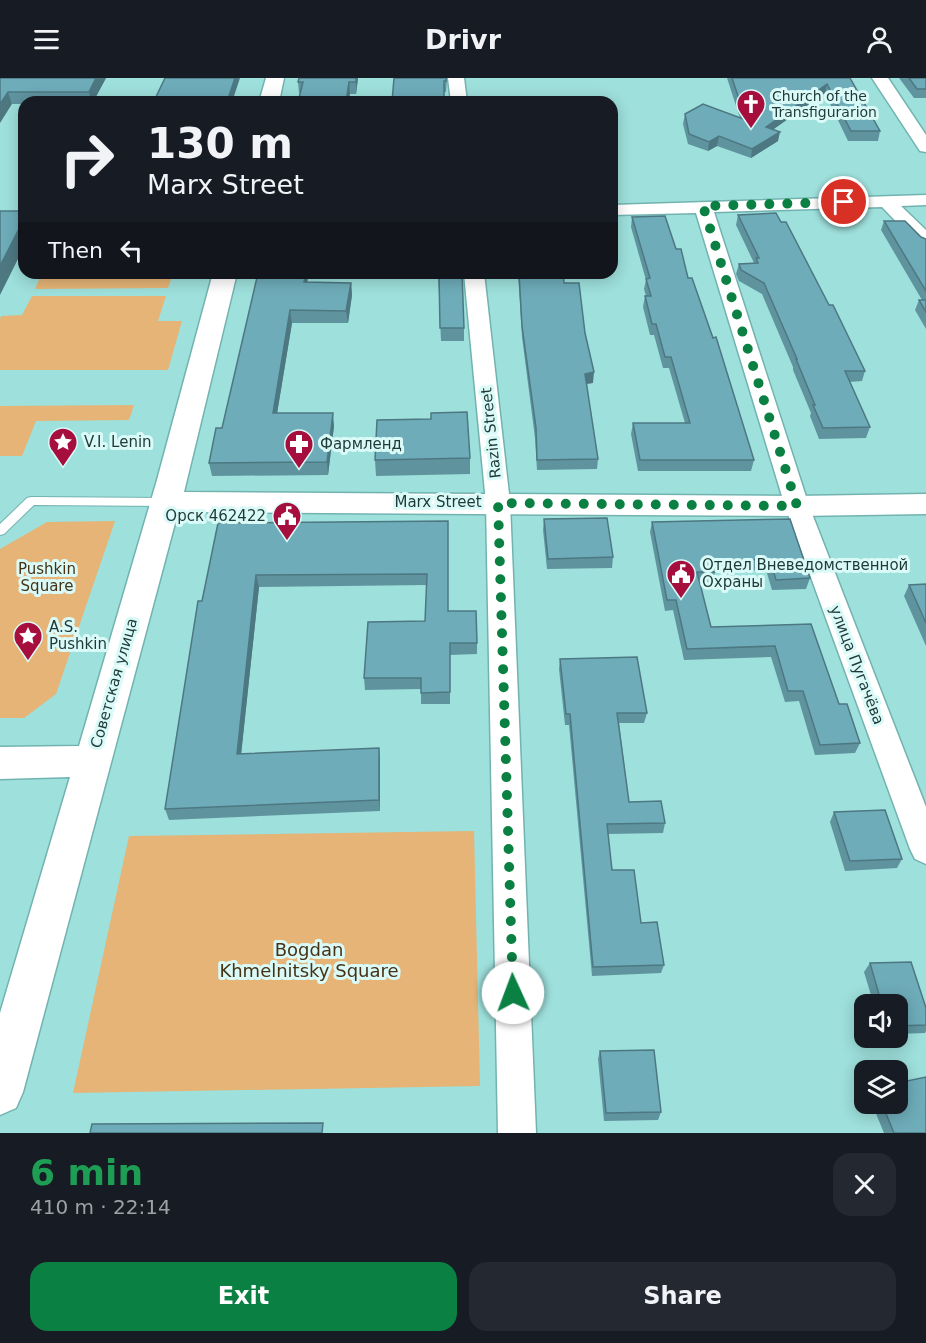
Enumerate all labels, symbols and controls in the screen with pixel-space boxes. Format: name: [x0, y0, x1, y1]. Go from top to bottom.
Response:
icon: menu: [30, 23, 63, 56]
icon: person: [863, 23, 896, 56]
text: Drivr: [425, 24, 501, 55]
church icon: Church of the Transfigurarion: [735, 88, 767, 130]
place label: Church of the Transfigurarion: [771, 88, 877, 120]
text: 130 m: [147, 119, 293, 168]
icon: right: [48, 120, 126, 198]
text: Marx Street: [147, 169, 304, 200]
pin: [818, 176, 869, 227]
icon: arrive: [827, 185, 860, 218]
icon: left: [115, 234, 148, 267]
text: Then: [48, 238, 103, 263]
street label: Razin Street: [477, 387, 505, 479]
place icon: V.I. Lenin: [47, 426, 79, 468]
pharmacy icon: Фармленд: [283, 428, 315, 470]
place label: V.I. Lenin: [84, 433, 152, 451]
place label: Фармленд: [320, 435, 402, 453]
street label: Marx Street: [394, 493, 482, 511]
public building icon: Орск 462422: [271, 500, 303, 542]
place label: Орск 462422: [165, 507, 266, 525]
place label: Отдел Вневедомственной Охраны: [702, 556, 908, 591]
public building icon: Отдел Вневедомственной Охраны: [665, 558, 697, 600]
park label: Pushkin Square: [18, 560, 76, 595]
street label: улица Пугачёва: [826, 603, 888, 727]
street label: Советская улица: [87, 616, 141, 750]
place label: A.S. Pushkin: [49, 618, 107, 653]
place icon: A.S. Pushkin: [12, 620, 44, 662]
park label: Bogdan Khmelnitsky Square: [219, 939, 399, 981]
position arrow: [481, 961, 545, 1025]
map controls: [854, 994, 908, 1114]
button: sound: [854, 994, 908, 1048]
button: layers: [854, 1060, 908, 1114]
text: 6 min: [30, 1152, 143, 1193]
button: close: [833, 1153, 896, 1216]
text: 410 m · 22:14: [30, 1195, 171, 1219]
button: Exit: [30, 1262, 457, 1331]
button: Share: [469, 1262, 896, 1331]

